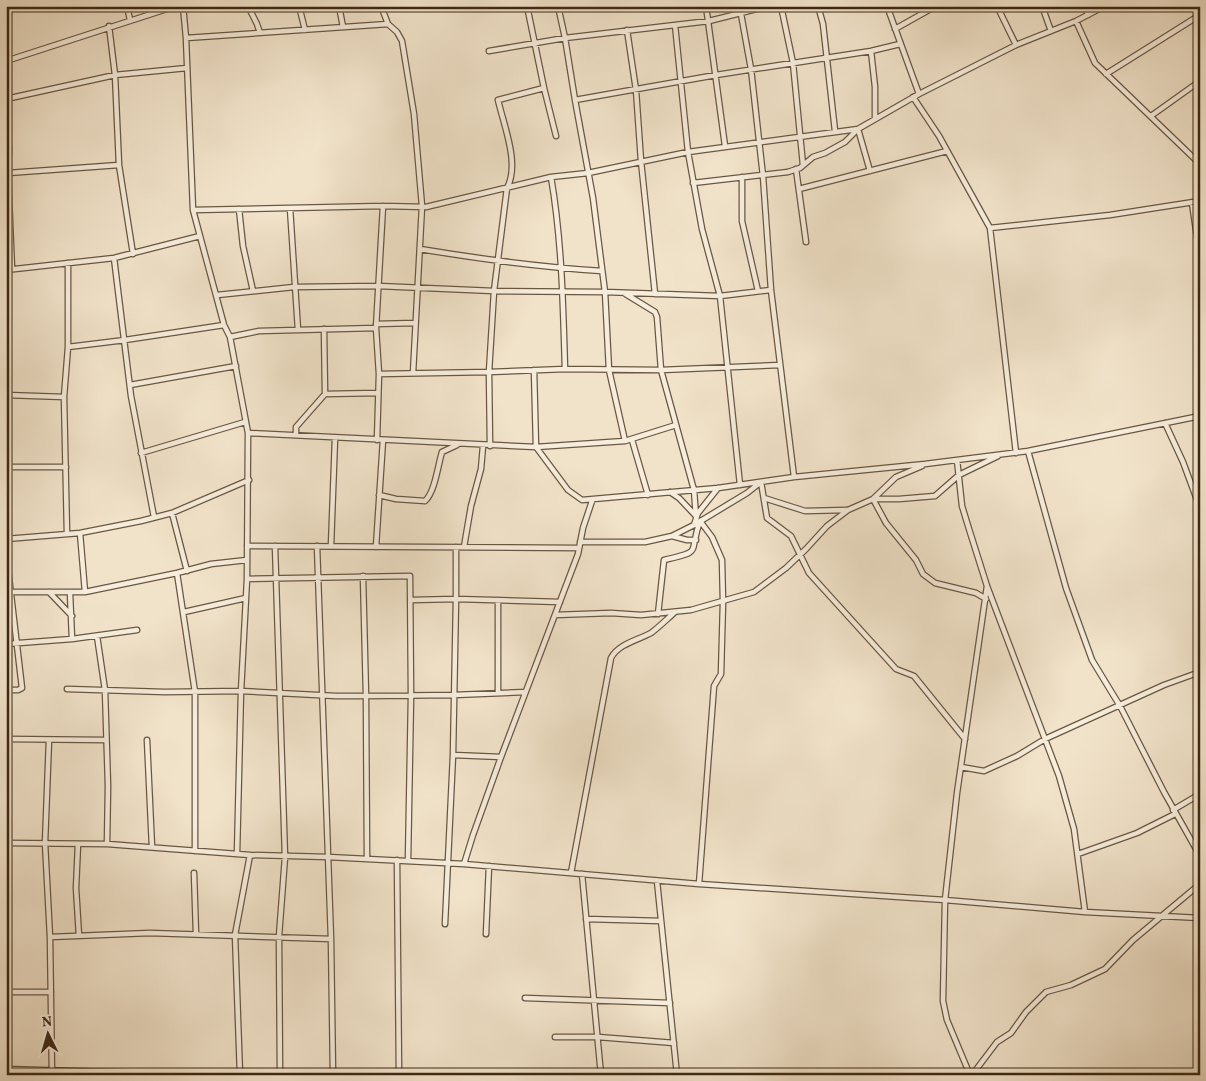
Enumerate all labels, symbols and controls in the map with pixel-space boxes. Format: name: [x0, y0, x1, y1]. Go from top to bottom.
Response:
north arrow: [22, 1008, 72, 1058]
text: N: [41, 1013, 53, 1032]

